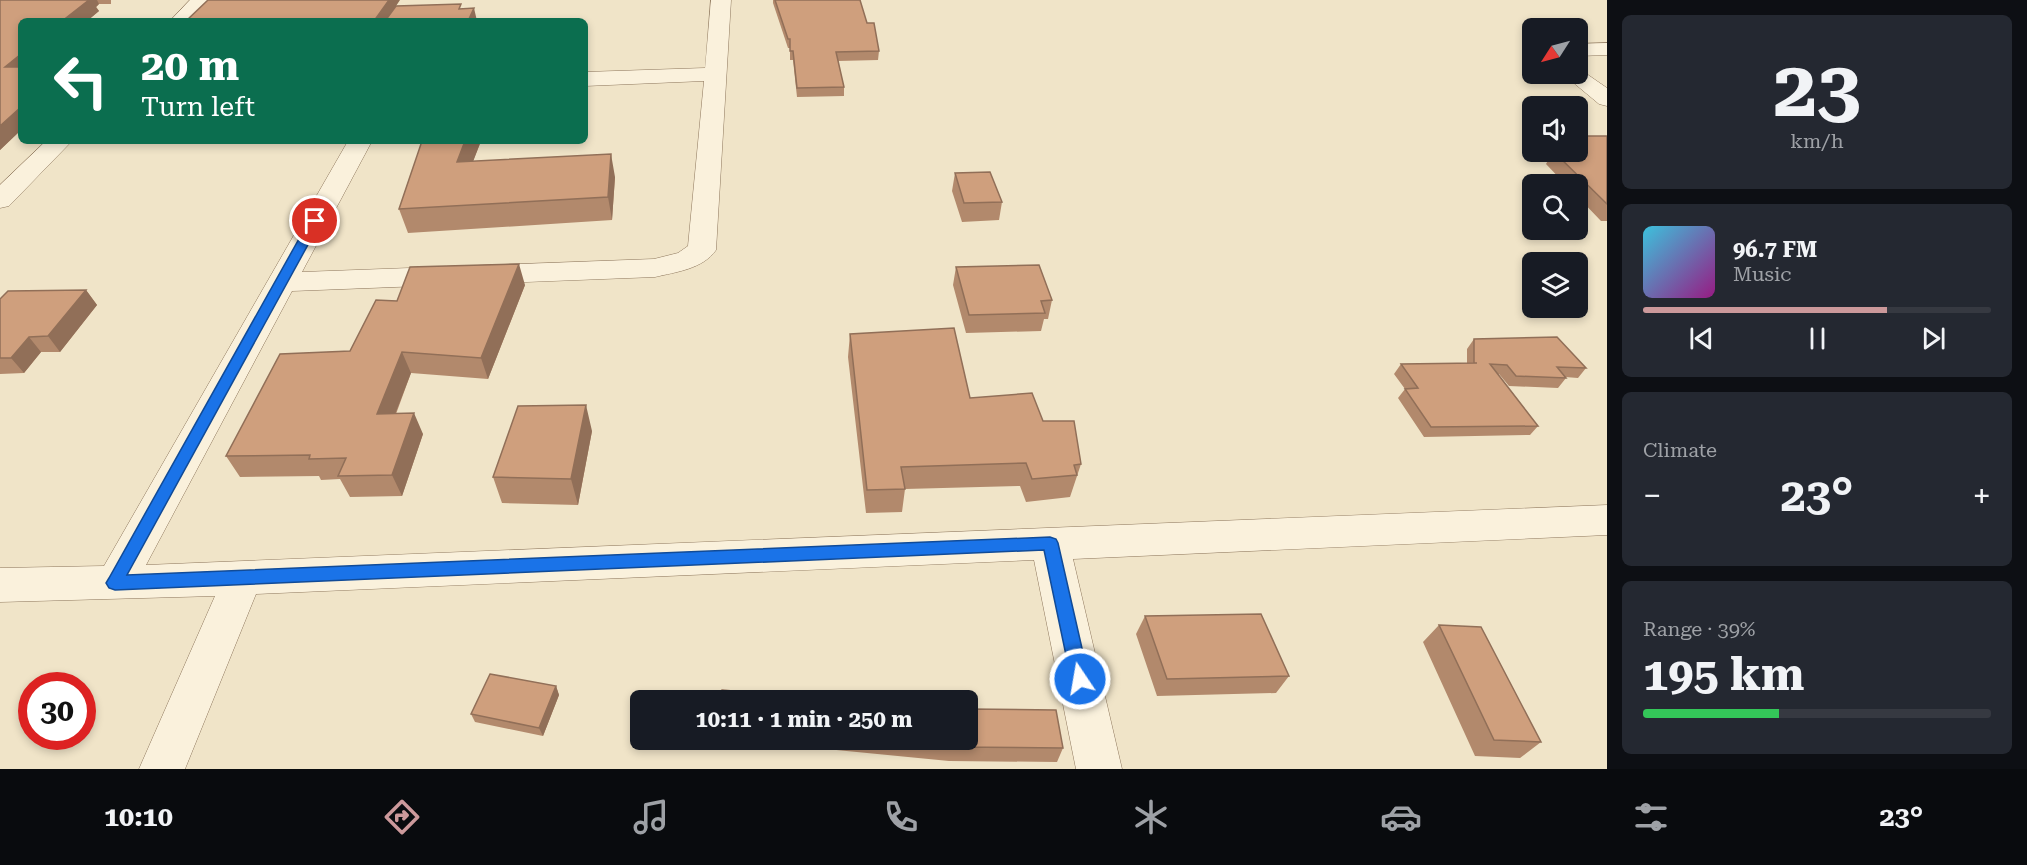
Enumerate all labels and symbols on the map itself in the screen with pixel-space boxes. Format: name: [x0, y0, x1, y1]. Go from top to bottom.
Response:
north arrow: [1522, 18, 1588, 84]
pin: [289, 195, 340, 246]
position arrow: [1048, 647, 1112, 711]
speed limit sign: 30: [18, 672, 96, 750]

